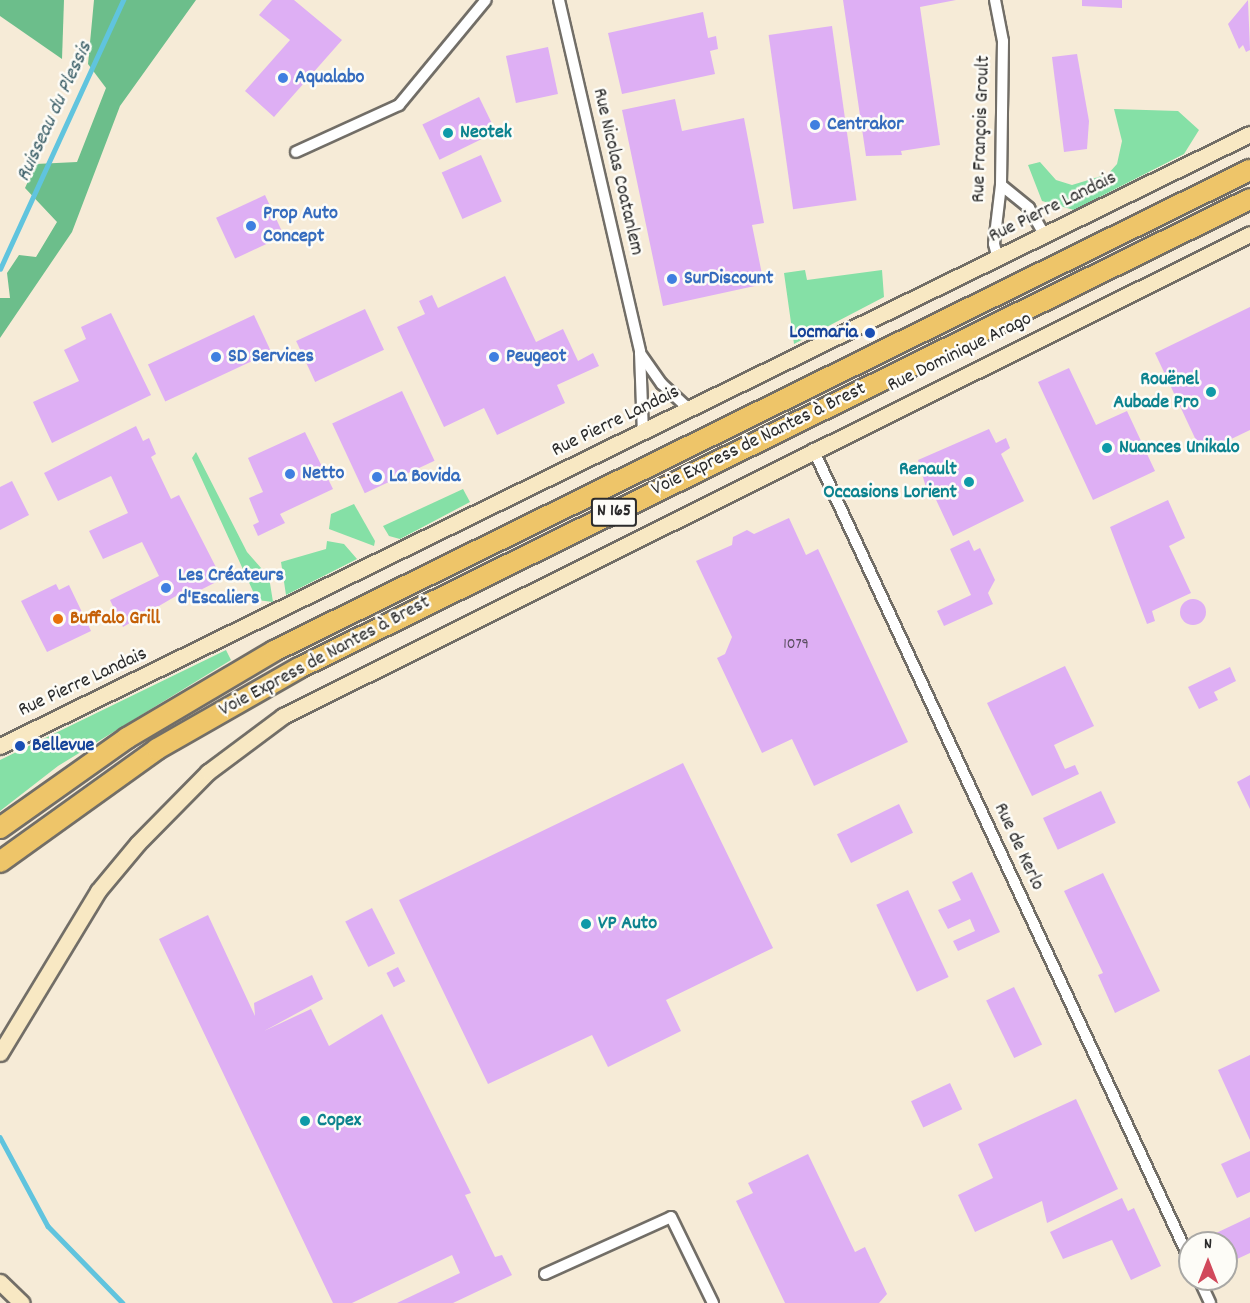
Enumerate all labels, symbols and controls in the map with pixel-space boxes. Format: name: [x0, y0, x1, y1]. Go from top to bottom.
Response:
water label: Ruisseau du Plessis: [12, 38, 98, 186]
street label: Rue François Groult: [967, 55, 997, 203]
place label: Aqualabo: [295, 66, 365, 90]
marker: Aqualabo: [276, 71, 290, 85]
street label: Rue Nicolas Coatanlem: [586, 86, 648, 258]
place label: Centrakor: [827, 113, 904, 137]
marker: Centrakor: [808, 118, 822, 132]
place label: Neotek: [460, 121, 512, 145]
marker: Neotek: [441, 126, 455, 140]
street label: Rue Pierre Landais: [985, 167, 1121, 249]
place label: Prop Auto Concept: [263, 202, 338, 249]
marker: Prop Auto Concept: [244, 219, 258, 233]
place label: SurDiscount: [684, 267, 773, 291]
marker: SurDiscount: [665, 272, 679, 286]
street label: Rue Dominique Arago: [884, 308, 1036, 398]
place label: Locmaria: [789, 321, 858, 345]
marker: Locmaria: [863, 326, 877, 340]
place label: SD Services: [228, 345, 314, 369]
place label: Peugeot: [506, 345, 566, 369]
marker: SD Services: [209, 350, 223, 364]
marker: Peugeot: [487, 350, 501, 364]
place label: Rouënel Aubade Pro: [1113, 368, 1199, 415]
street label: Voie Express de Nantes à Brest: [648, 378, 870, 502]
street label: Rue Pierre Landais: [548, 381, 684, 463]
marker: Rouënel Aubade Pro: [1204, 385, 1218, 399]
place label: Nuances Unikalo: [1119, 436, 1240, 460]
marker: Nuances Unikalo: [1100, 441, 1114, 455]
place label: Renault Occasions Lorient: [823, 458, 957, 505]
place label: Netto: [302, 462, 344, 486]
place label: La Bovida: [389, 465, 460, 489]
marker: Netto: [283, 467, 297, 481]
marker: La Bovida: [370, 470, 384, 484]
marker: Renault Occasions Lorient: [962, 475, 976, 489]
road number: N 165: [590, 497, 638, 527]
place label: Les Créateurs d'Escaliers: [178, 564, 284, 611]
marker: Les Créateurs d'Escaliers: [159, 581, 173, 595]
street label: Voie Express de Nantes à Brest: [215, 591, 435, 723]
place label: Buffalo Grill: [70, 607, 160, 631]
marker: Buffalo Grill: [51, 612, 65, 626]
house number: 1079: [783, 635, 809, 655]
street label: Rue Pierre Landais: [15, 643, 151, 723]
place label: Bellevue: [32, 734, 94, 758]
marker: Bellevue: [13, 739, 27, 753]
street label: Rue de Kerlo: [987, 800, 1049, 894]
place label: VP Auto: [598, 912, 657, 936]
marker: VP Auto: [579, 917, 593, 931]
place label: Copex: [317, 1109, 361, 1133]
marker: Copex: [298, 1114, 312, 1128]
north arrow: [1178, 1231, 1238, 1291]
text: N: [1204, 1233, 1212, 1256]

